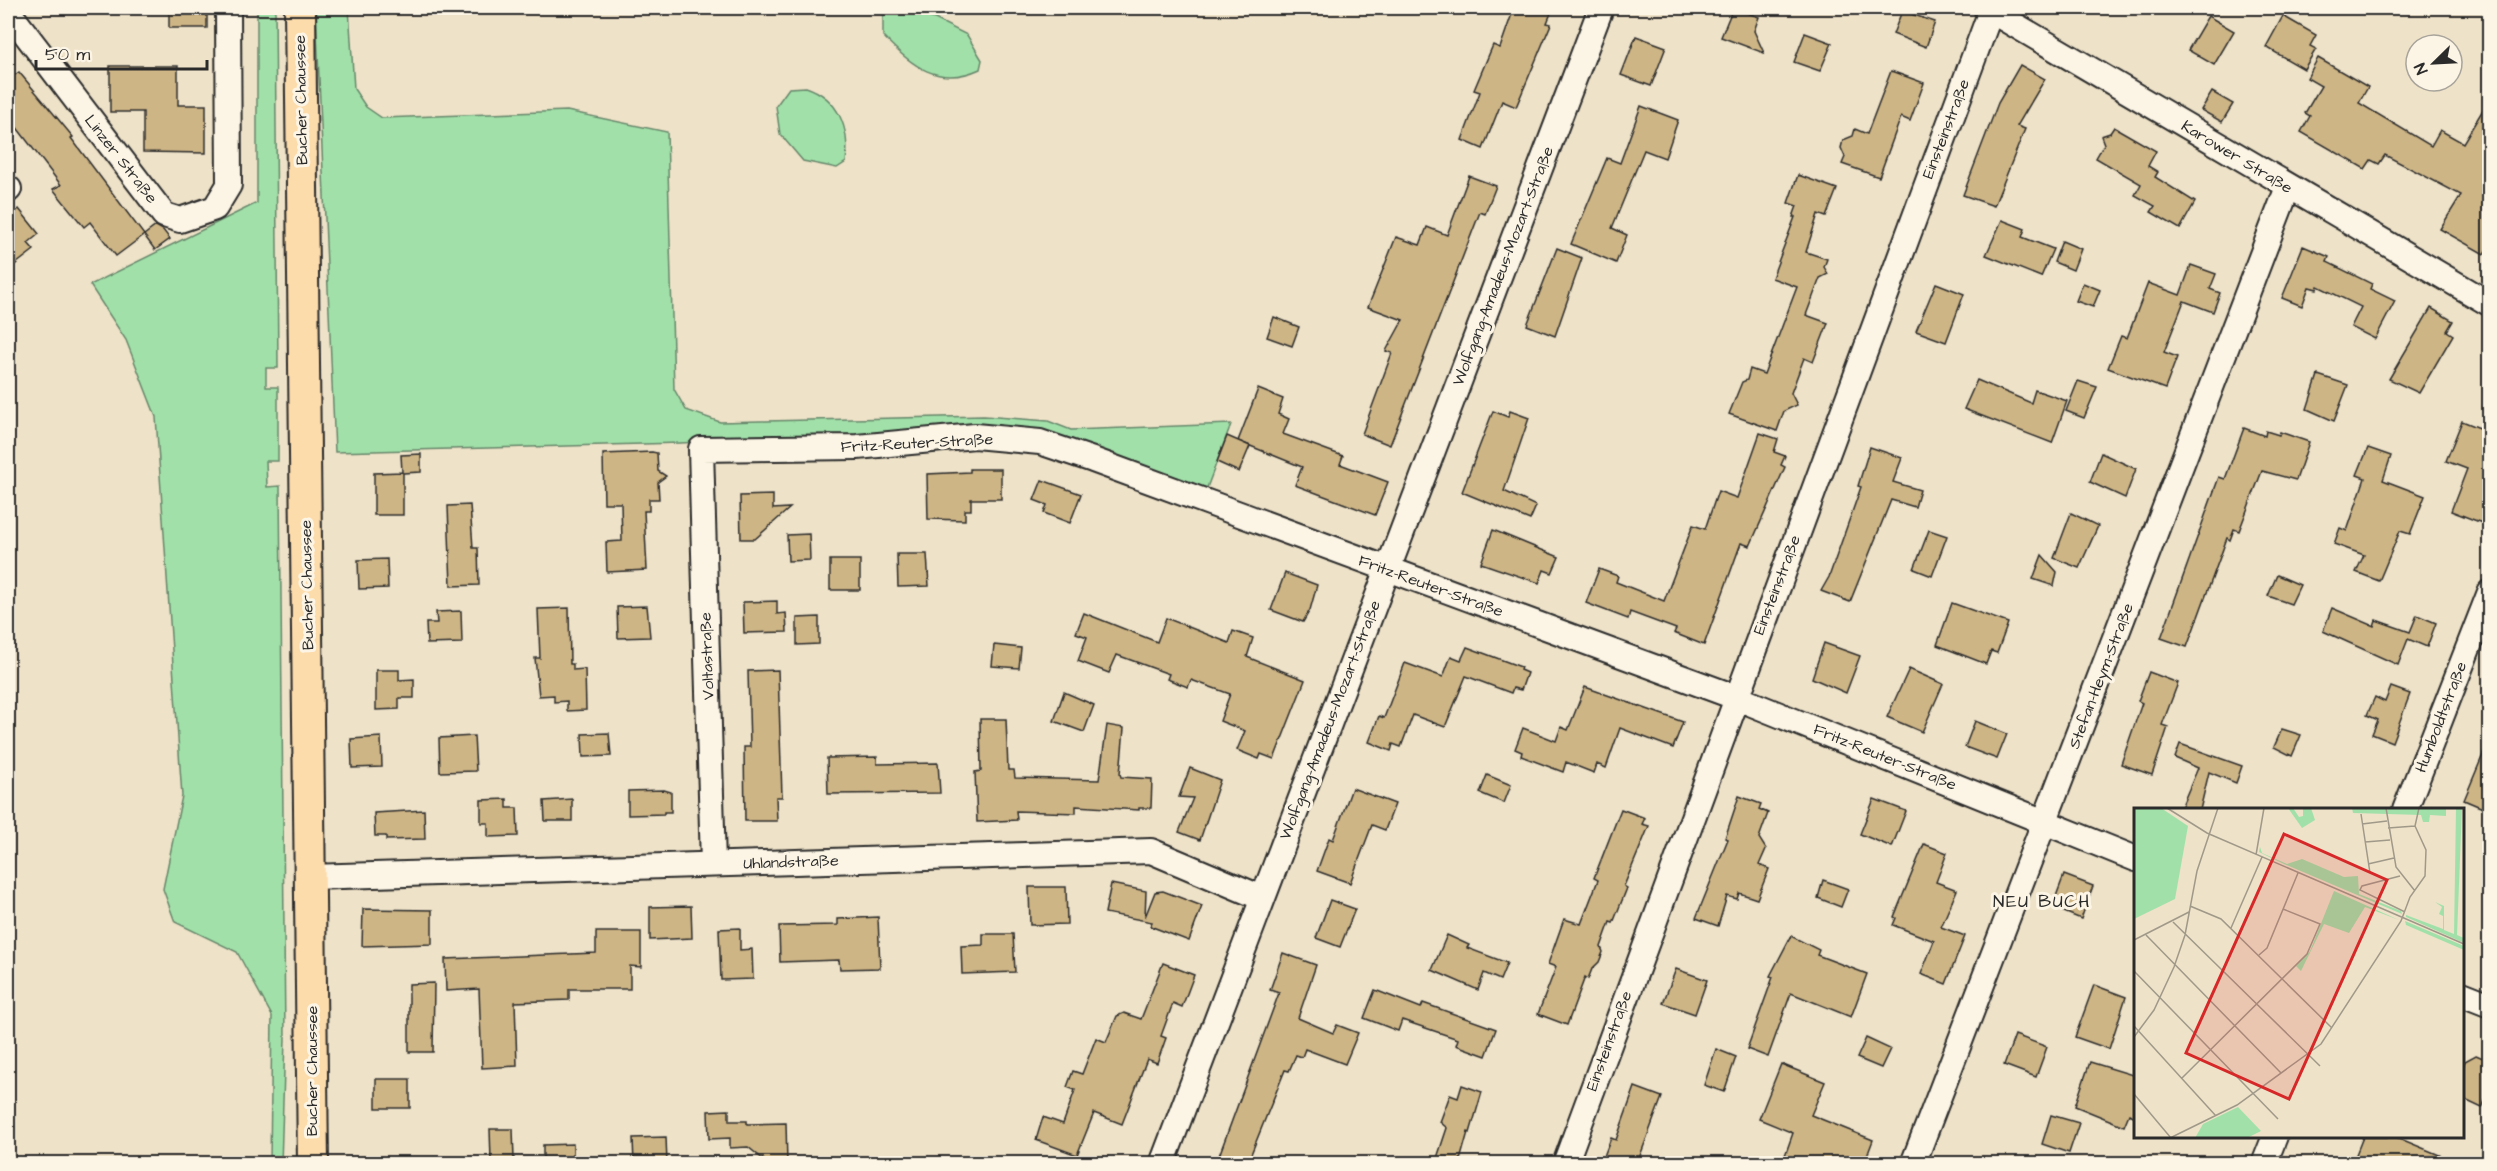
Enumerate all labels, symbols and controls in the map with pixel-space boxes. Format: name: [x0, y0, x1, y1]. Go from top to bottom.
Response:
scale bar: [36, 33, 207, 71]
north arrow: [2404, 33, 2464, 93]
street label: Bucher Chaussee: [289, 34, 313, 165]
text: 50 m: [45, 42, 90, 67]
text: N: [2409, 60, 2433, 78]
street label: Einsteinstraße: [1917, 76, 1975, 182]
street label: Linzer Straße: [79, 110, 163, 208]
street label: Karower Straße: [2177, 115, 2297, 199]
street label: Wolfgang-Amadeus-Mozart-Straße: [1447, 143, 1560, 389]
street label: Fritz-Reuter-Straße: [840, 428, 994, 458]
street label: Bucher Chaussee: [295, 519, 319, 650]
street label: Einsteinstraße: [1748, 532, 1806, 638]
street label: Fritz-Reuter-Straße: [1356, 550, 1507, 623]
street label: Wolfgang-Amadeus-Mozart-Straße: [1274, 597, 1387, 843]
street label: Stefan-Heym-Straße: [2063, 600, 2140, 752]
street label: Voltastraße: [694, 611, 720, 700]
street label: Humboldtstraße: [2410, 658, 2472, 776]
street label: Fritz-Reuter-Straße: [1810, 718, 1960, 796]
inset map: [2134, 808, 2464, 1138]
street label: Uhlandstraße: [743, 849, 839, 875]
district label: NEU BUCH: [1993, 889, 2091, 914]
street label: Einsteinstraße: [1581, 988, 1637, 1094]
street label: Bucher Chaussee: [301, 1005, 323, 1136]

